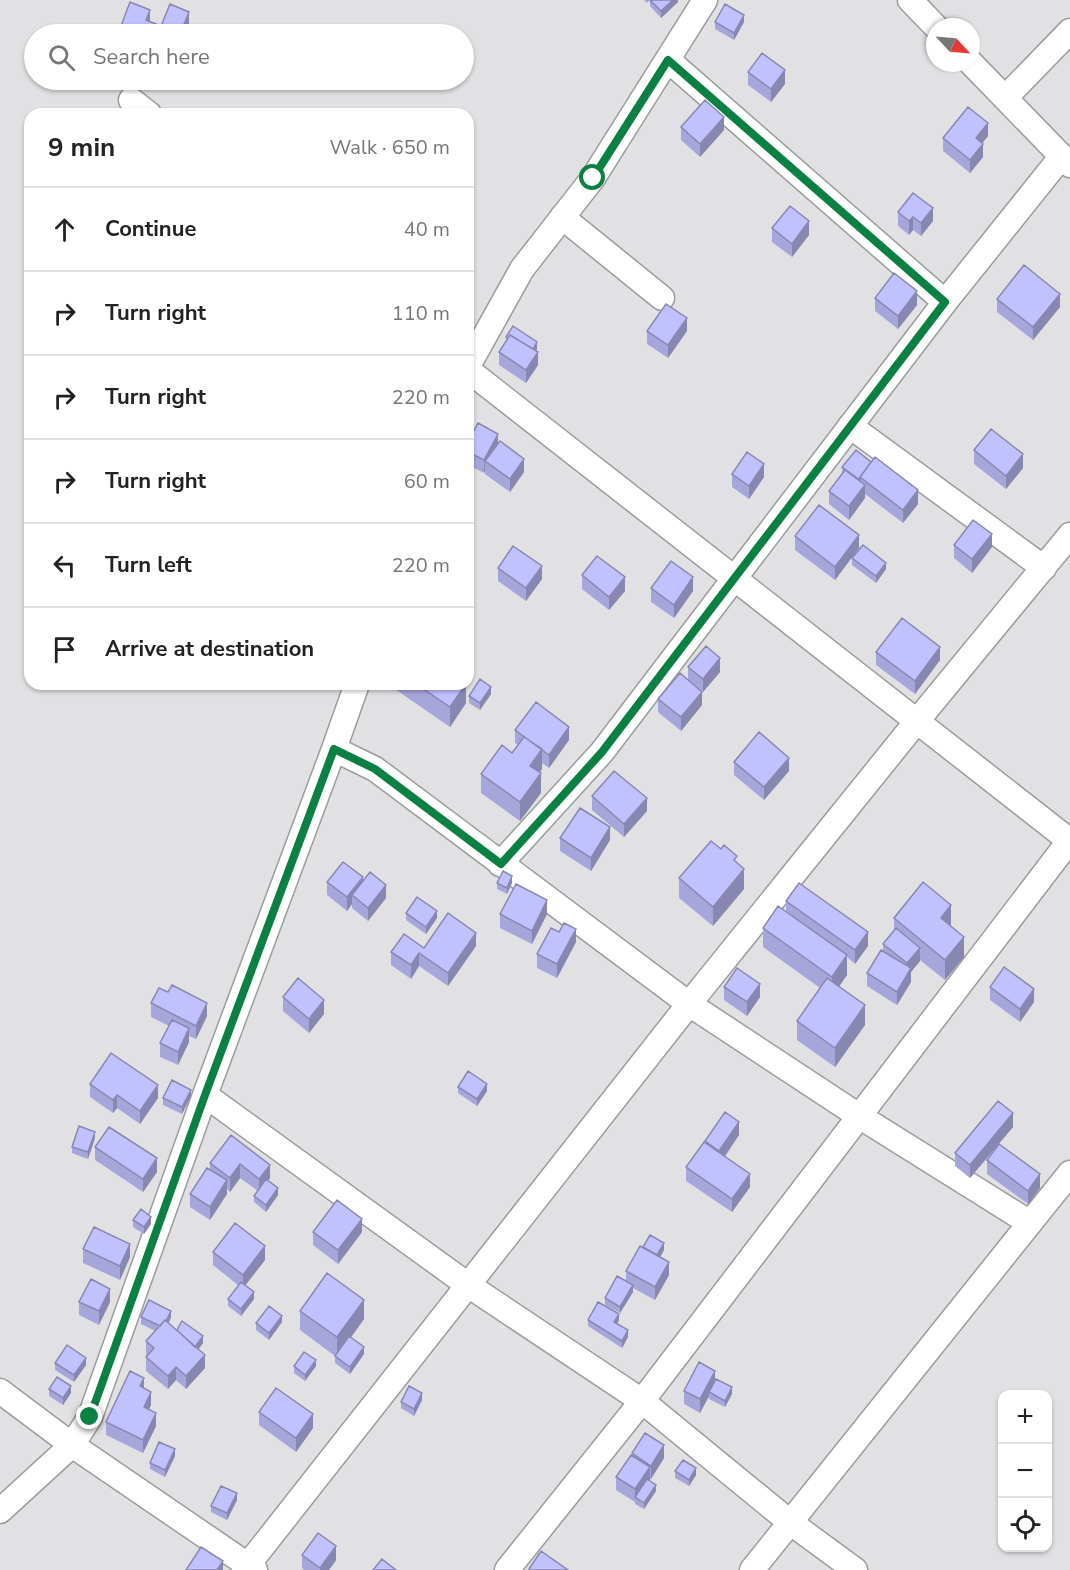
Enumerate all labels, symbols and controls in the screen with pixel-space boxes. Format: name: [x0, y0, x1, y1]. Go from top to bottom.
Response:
north arrow: [926, 18, 980, 72]
search box: [24, 24, 474, 90]
icon: search: [45, 41, 78, 74]
text: Search here: [93, 42, 210, 72]
text: 9 min: [48, 130, 115, 165]
text: Walk · 650 m: [330, 134, 450, 161]
route start: [579, 164, 605, 190]
icon: ahead: [48, 213, 81, 246]
text: Continue: [105, 214, 196, 244]
text: 40 m: [404, 216, 450, 243]
icon: right: [48, 297, 81, 330]
text: Turn right: [105, 298, 206, 328]
text: 110 m: [392, 300, 450, 327]
icon: right: [48, 381, 81, 414]
text: Turn right: [105, 382, 206, 412]
text: 220 m: [392, 384, 450, 411]
icon: right: [48, 465, 81, 498]
text: Turn right: [105, 466, 206, 496]
text: 60 m: [404, 468, 450, 495]
icon: left: [48, 549, 81, 582]
text: Turn left: [105, 550, 192, 580]
text: 220 m: [392, 552, 450, 579]
icon: arrive: [48, 633, 81, 666]
text: Arrive at destination: [105, 634, 314, 664]
map controls: [998, 1390, 1052, 1552]
button: +: [998, 1390, 1052, 1444]
route end: [76, 1403, 102, 1429]
button: −: [998, 1444, 1052, 1498]
button: locate: [998, 1498, 1052, 1552]

